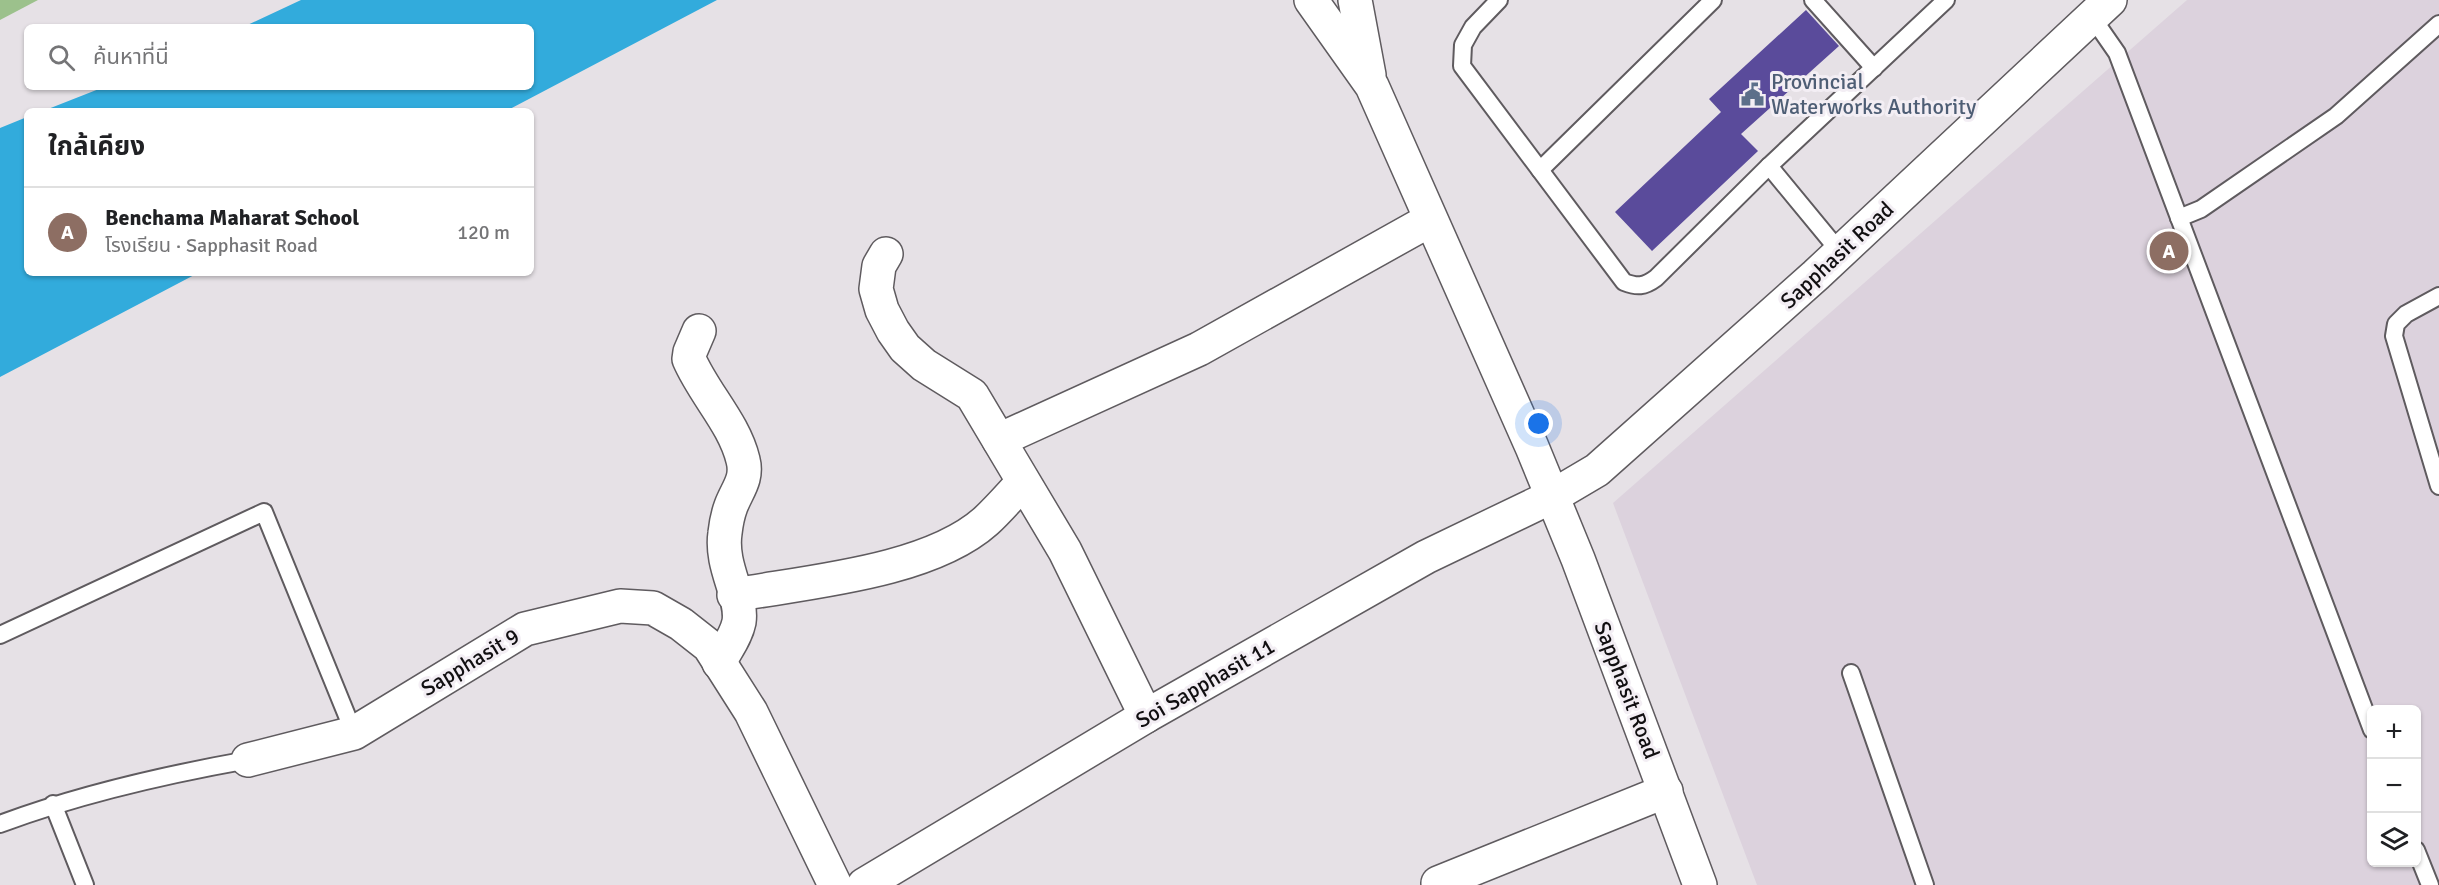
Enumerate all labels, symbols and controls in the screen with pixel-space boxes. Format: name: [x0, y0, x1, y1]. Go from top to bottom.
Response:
search box: [24, 24, 534, 90]
icon: search: [45, 41, 78, 74]
text: ค้นหาที่นี่: [93, 43, 169, 70]
place label: Provincial Waterworks Authority: [1771, 68, 1977, 120]
public building icon: Provincial Waterworks Authority: [1740, 81, 1766, 107]
text: ใกล้เคียง: [48, 131, 145, 163]
street label: Sapphasit Road: [1775, 196, 1899, 314]
text: Benchama Maharat School: [105, 204, 359, 231]
text: A: [61, 220, 74, 245]
text: 120 m: [457, 220, 510, 245]
pin: A: [2150, 228, 2188, 274]
text: โรงเรียน · Sapphasit Road: [105, 233, 318, 258]
your location: [1524, 409, 1553, 438]
street label: Sapphasit Road: [1588, 617, 1666, 763]
street label: Sapphasit 9: [416, 622, 524, 702]
street label: Soi Sapphasit 11: [1131, 632, 1279, 734]
map controls: [2367, 705, 2421, 867]
button: +: [2367, 705, 2421, 759]
button: −: [2367, 759, 2421, 813]
button: layers: [2367, 813, 2421, 867]

